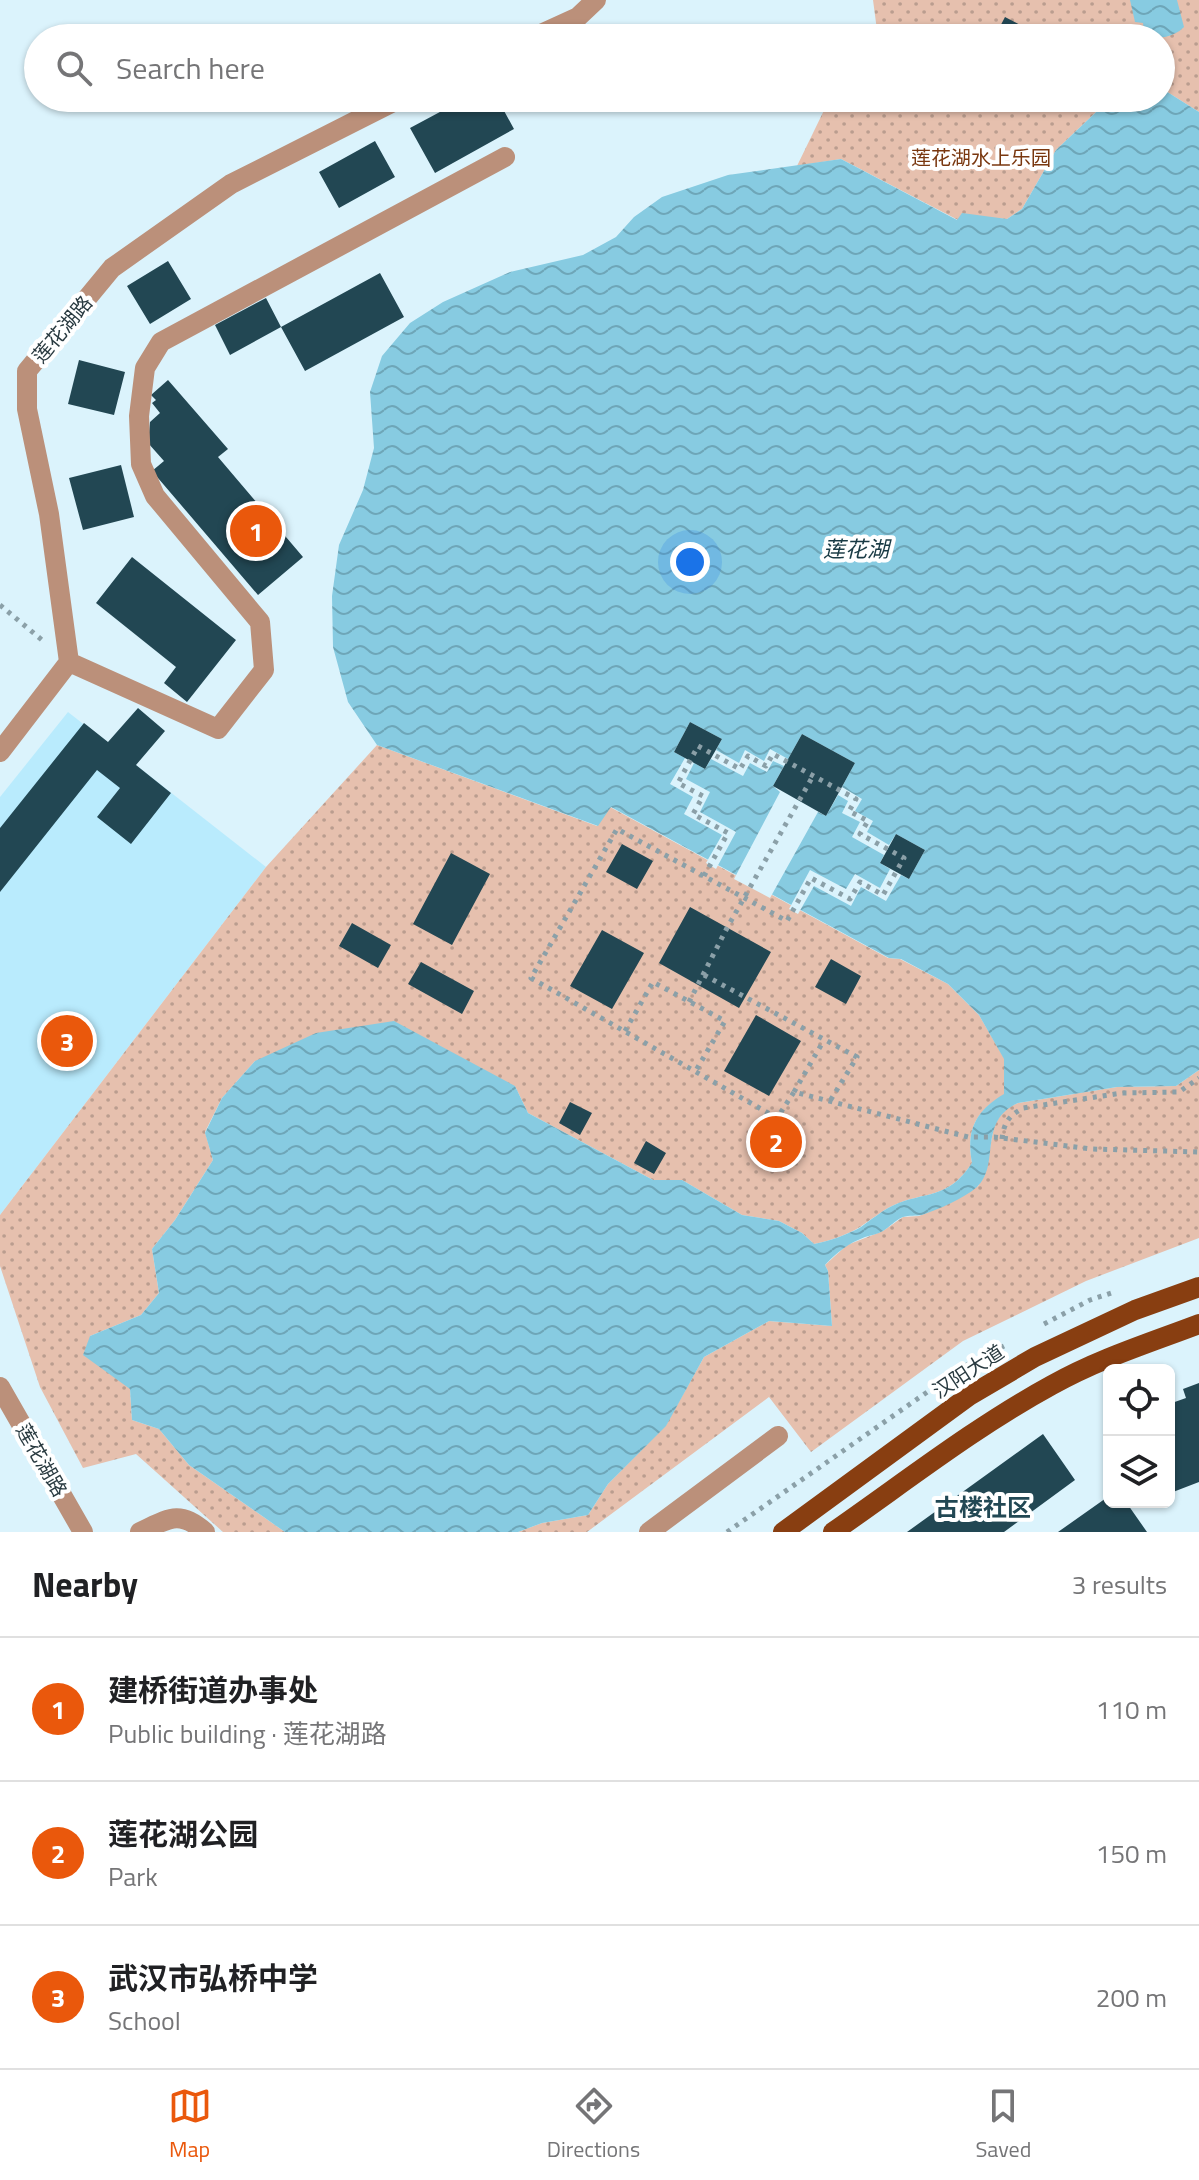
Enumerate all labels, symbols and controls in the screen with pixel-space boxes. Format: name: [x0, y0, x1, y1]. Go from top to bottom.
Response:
search box: [24, 24, 1175, 112]
text: Search here: [116, 45, 265, 91]
icon: search: [52, 46, 96, 90]
park label: 莲花湖水上乐园: [911, 142, 1051, 173]
street label: 莲花湖路: [24, 288, 100, 370]
pin: 1: [230, 501, 282, 561]
water label: 莲花湖: [823, 532, 892, 566]
your location: [670, 542, 710, 582]
pin: 3: [41, 1011, 93, 1071]
pin: 2: [750, 1112, 802, 1172]
street label: 汉阳大道: [926, 1336, 1010, 1406]
map controls: [1103, 1364, 1175, 1508]
button: locate: [1103, 1364, 1175, 1436]
street label: 莲花湖路: [9, 1418, 75, 1502]
button: layers: [1103, 1436, 1175, 1508]
district label: 古楼社区: [935, 1489, 1031, 1525]
text: Nearby: [32, 1558, 138, 1610]
text: 3 results: [1072, 1565, 1167, 1604]
text: 建桥街道办事处: [108, 1667, 318, 1713]
text: 1: [51, 1690, 65, 1729]
text: 110 m: [1096, 1690, 1167, 1729]
text: Public building · 莲花湖路: [108, 1714, 387, 1753]
text: 莲花湖公园: [108, 1811, 258, 1857]
text: 2: [51, 1834, 65, 1873]
text: 150 m: [1096, 1834, 1167, 1873]
text: Park: [108, 1857, 158, 1896]
text: 武汉市弘桥中学: [108, 1955, 318, 2001]
text: 3: [51, 1978, 65, 2017]
text: 200 m: [1096, 1978, 1167, 2017]
text: School: [108, 2001, 181, 2040]
tab: Map: [168, 2084, 212, 2166]
tab: Directions: [547, 2084, 640, 2166]
tab: Saved: [975, 2084, 1031, 2166]

